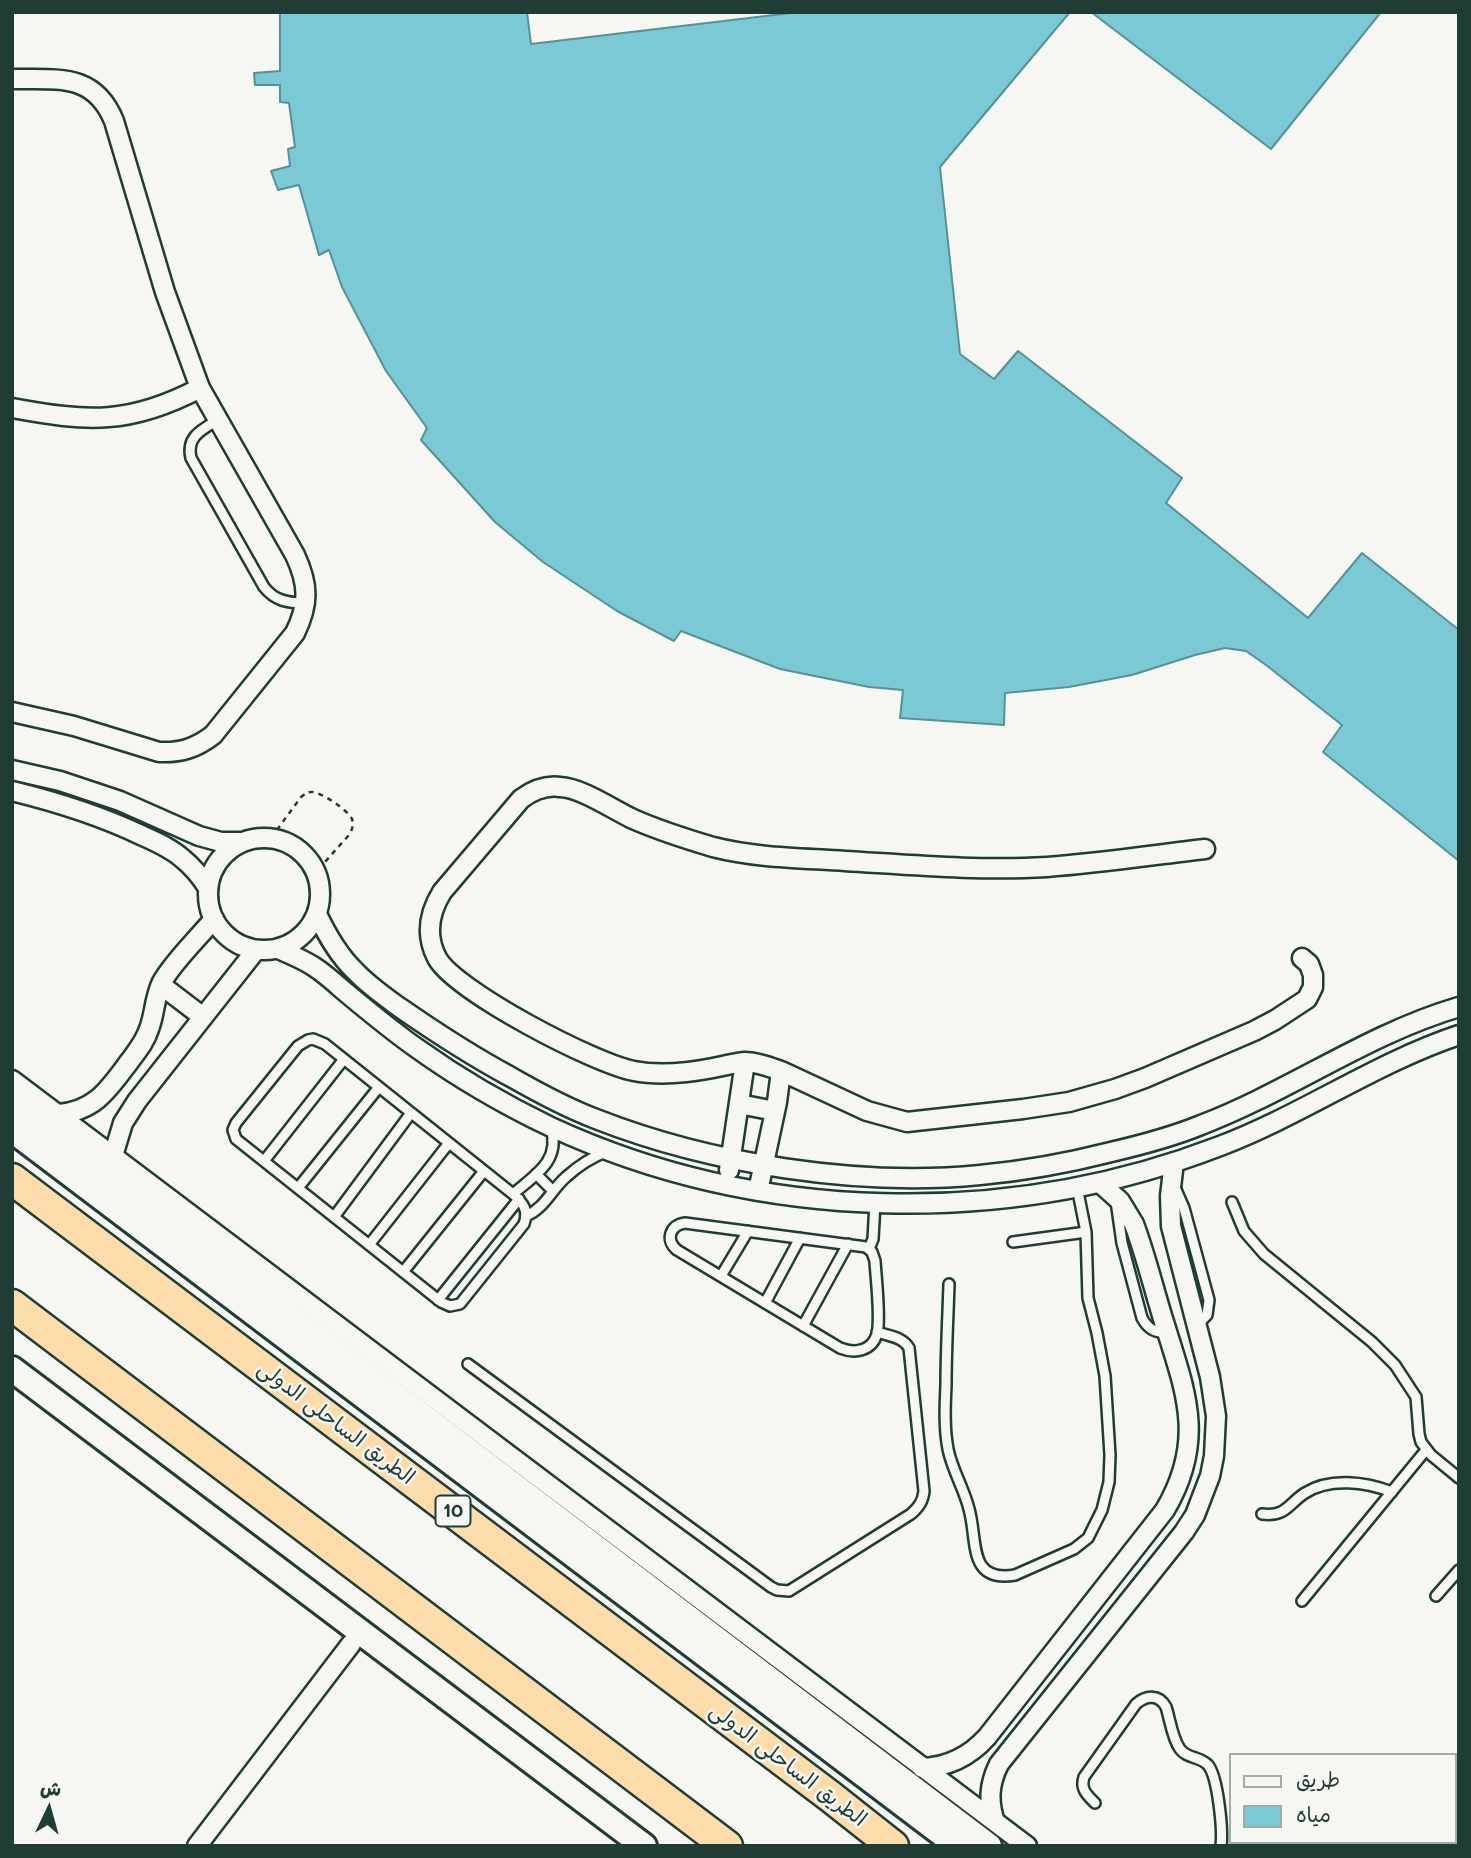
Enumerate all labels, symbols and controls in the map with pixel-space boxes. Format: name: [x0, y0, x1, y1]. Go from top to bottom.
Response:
street label: الطريق الساحلى الدولى: [253, 1356, 419, 1490]
road number: 10: [435, 1496, 470, 1526]
street label: الطريق الساحلى الدولى: [705, 1698, 871, 1832]
legend: [1230, 1753, 1457, 1844]
text: طريق: [1296, 1765, 1340, 1792]
north arrow: [14, 1774, 84, 1844]
text: ش: [39, 1774, 62, 1801]
text: مياه: [1296, 1800, 1331, 1827]

